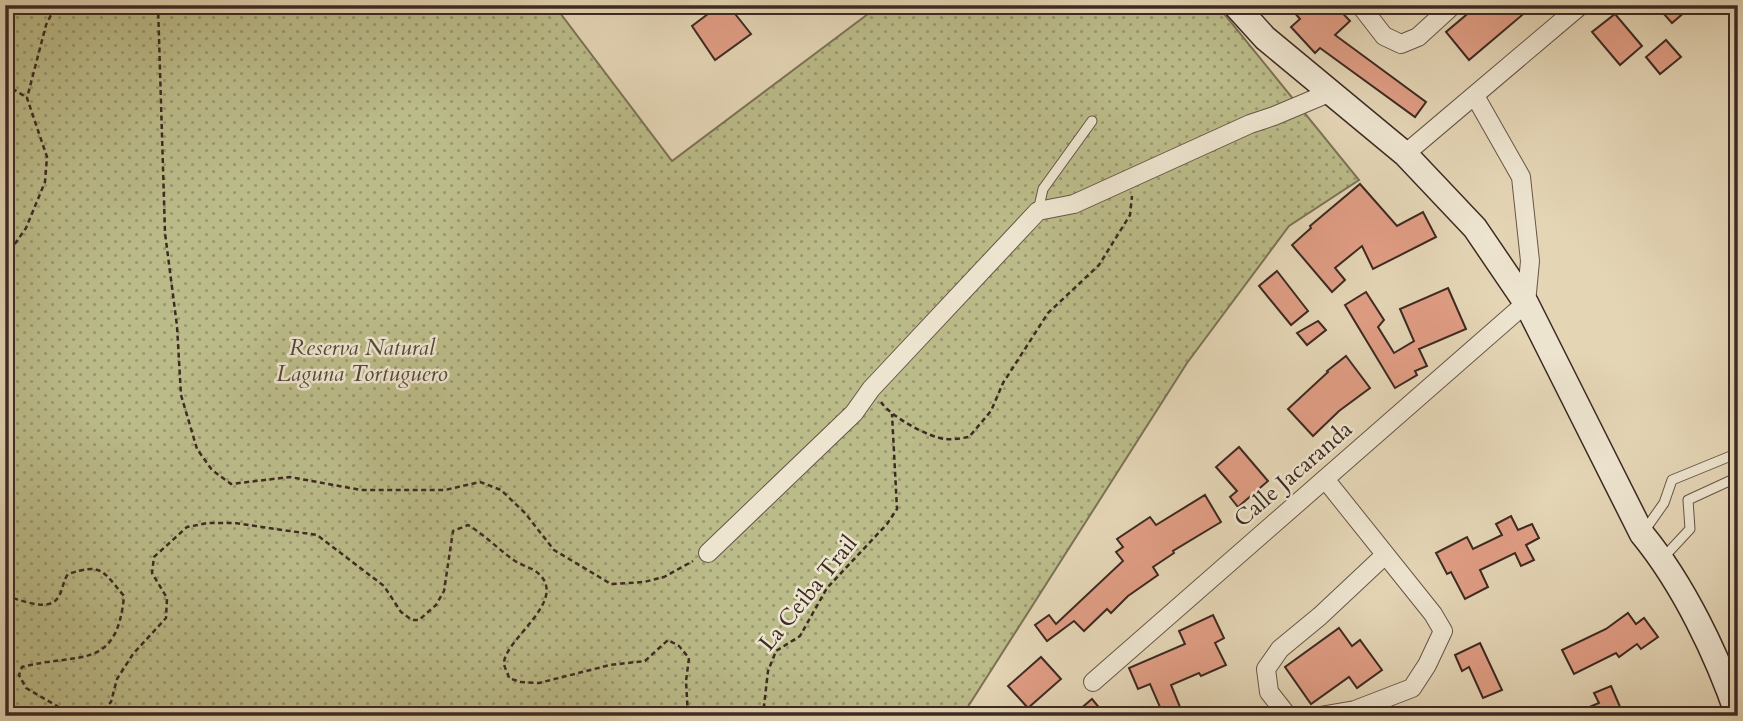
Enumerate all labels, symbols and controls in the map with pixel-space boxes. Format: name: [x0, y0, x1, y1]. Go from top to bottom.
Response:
park label: Reserva Natural Laguna Tortuguero: [276, 332, 448, 389]
street label: Calle Jacaranda: [1227, 414, 1359, 534]
street label: La Ceiba Trail: [752, 529, 864, 657]

